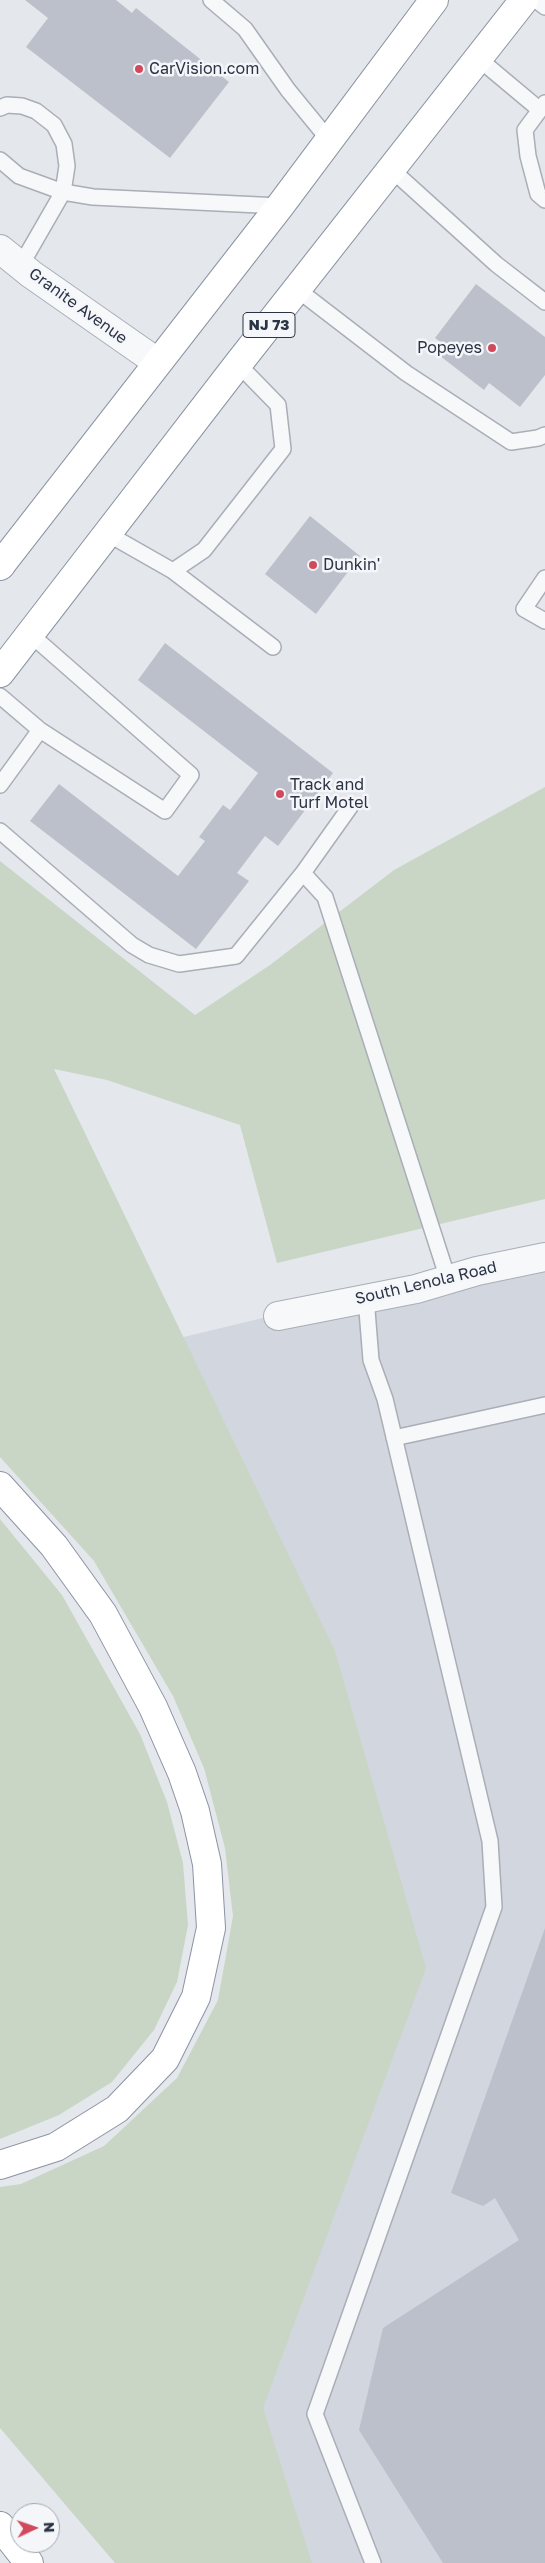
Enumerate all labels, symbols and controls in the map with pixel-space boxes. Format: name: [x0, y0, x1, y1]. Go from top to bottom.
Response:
place label: CarVision.com: [149, 59, 259, 79]
marker: CarVision.com: [133, 63, 145, 75]
street label: Granite Avenue: [25, 264, 131, 348]
road number: NJ 73: [243, 312, 295, 338]
place label: Popeyes: [417, 338, 482, 358]
marker: Popeyes: [486, 342, 498, 354]
place label: Dunkin': [323, 555, 380, 575]
marker: Dunkin': [307, 559, 319, 571]
place label: Track and Turf Motel: [290, 775, 369, 813]
marker: Track and Turf Motel: [274, 788, 286, 800]
street label: South Lenola Road: [353, 1257, 499, 1309]
north arrow: [10, 2503, 60, 2553]
text: N: [41, 2521, 58, 2533]

